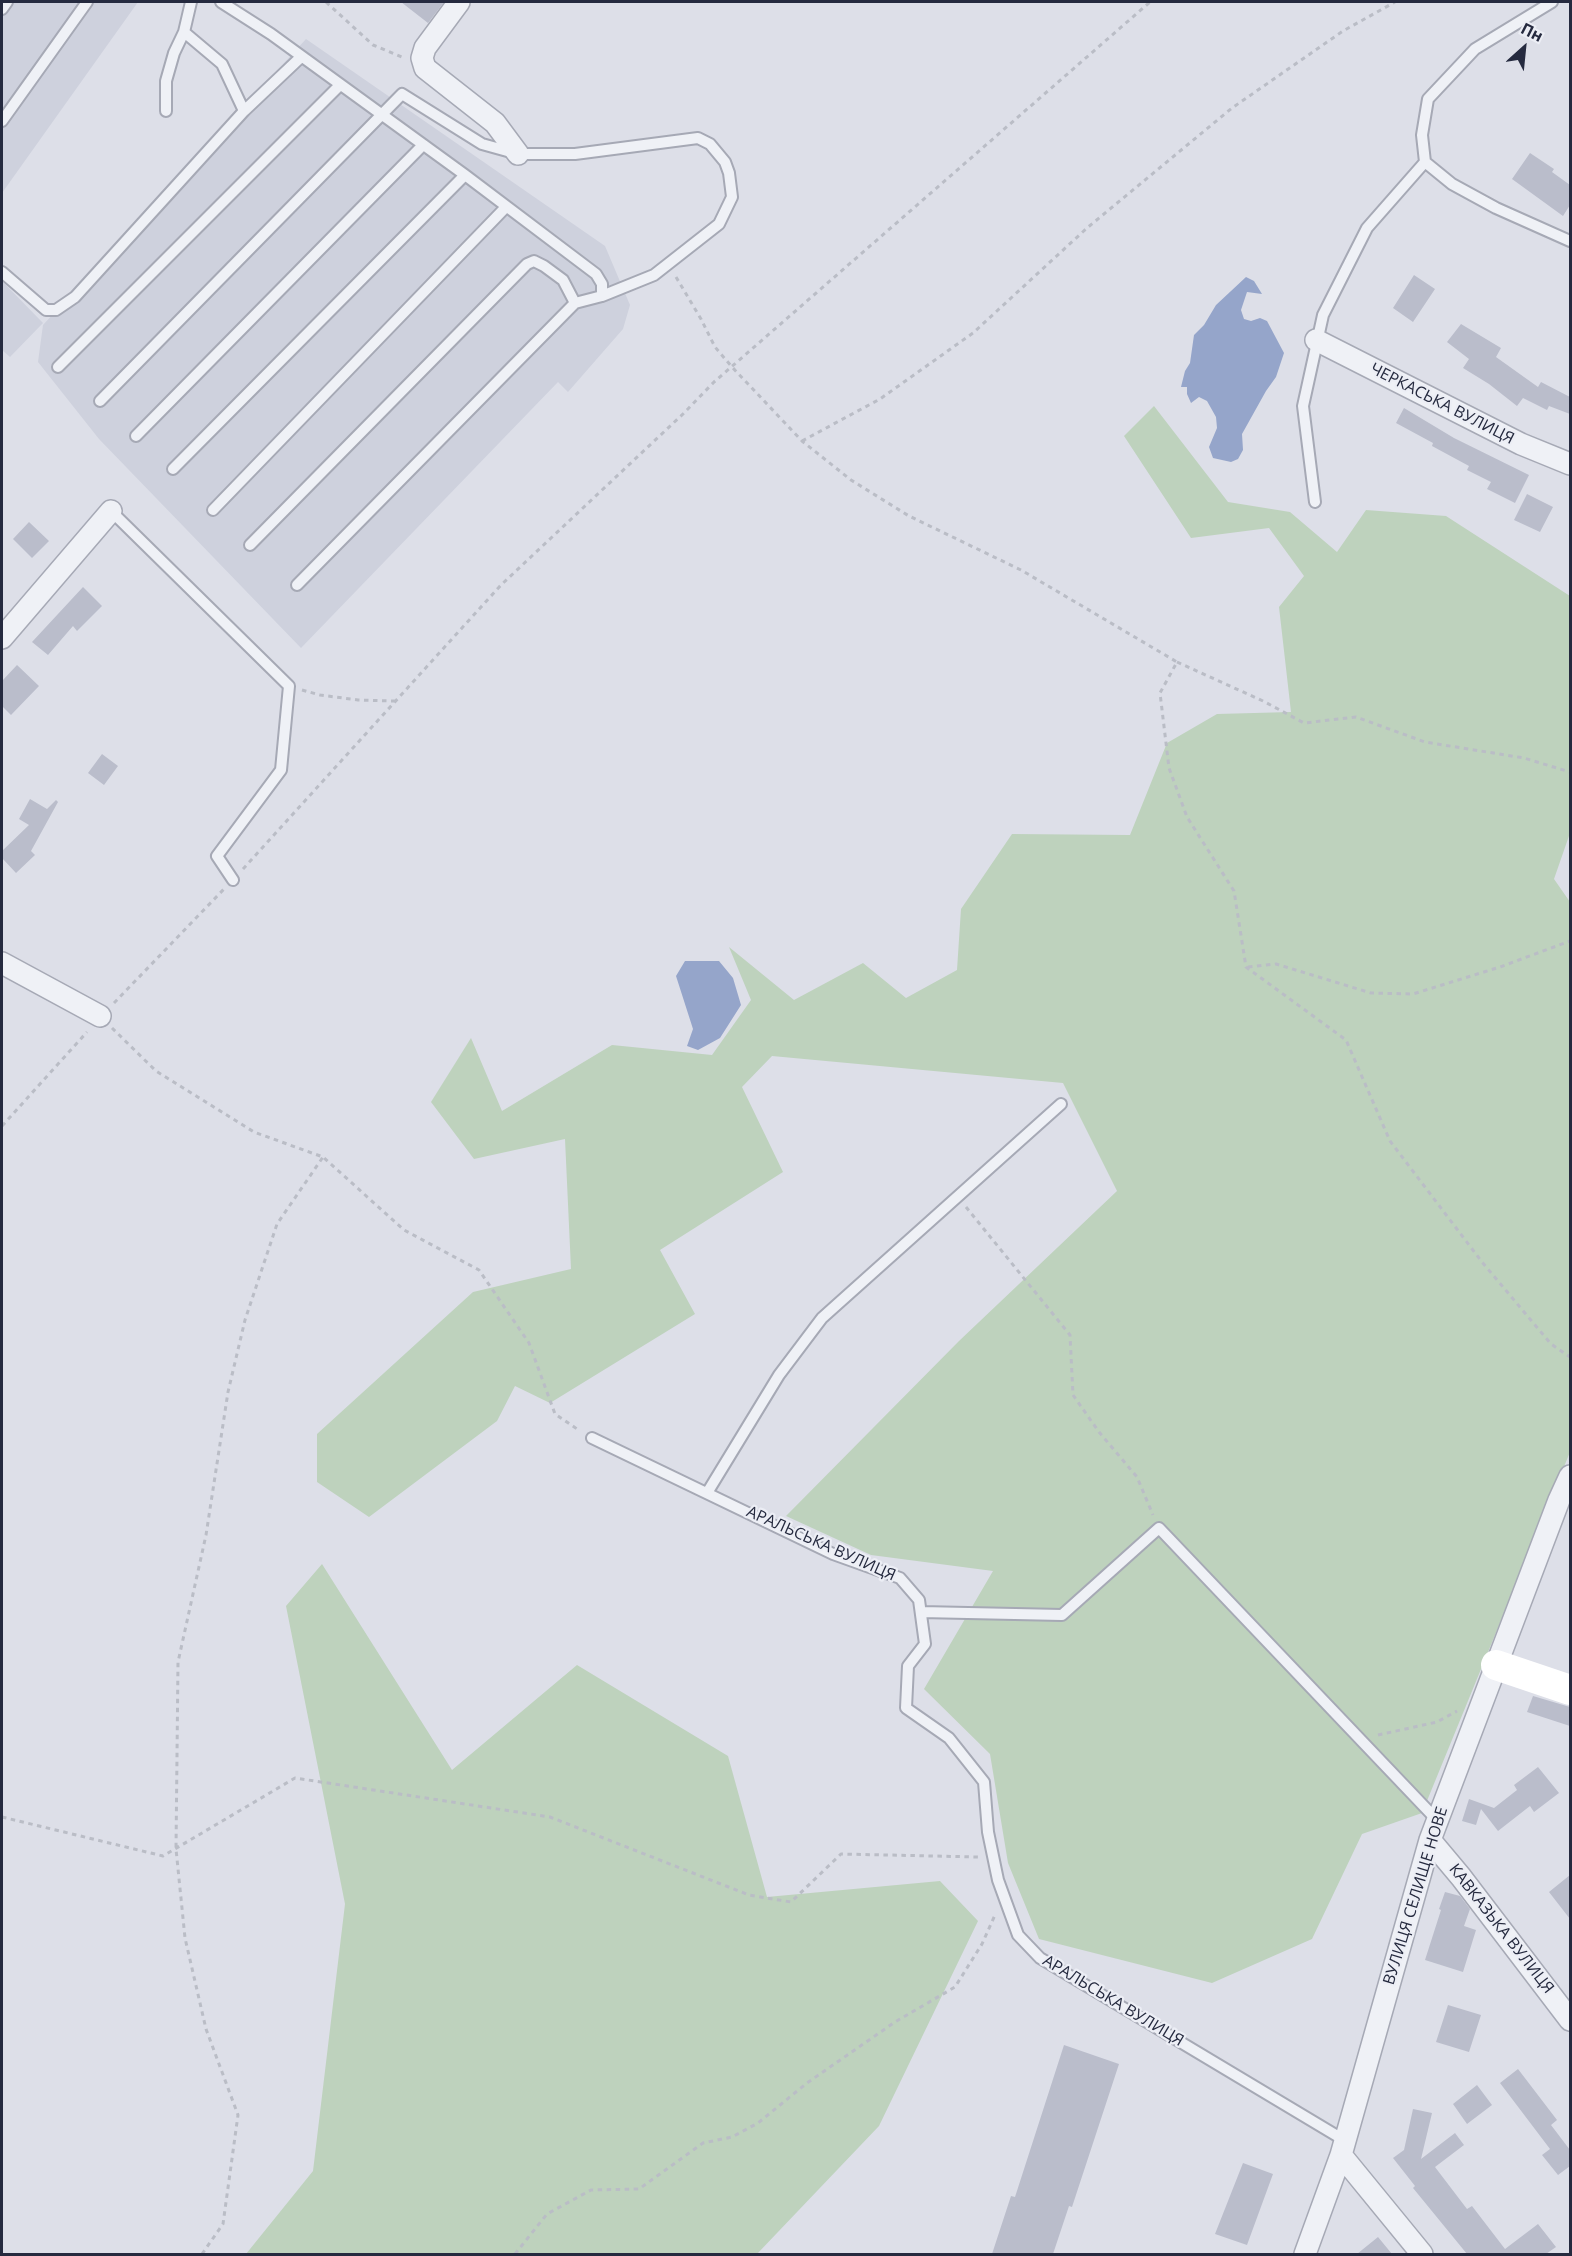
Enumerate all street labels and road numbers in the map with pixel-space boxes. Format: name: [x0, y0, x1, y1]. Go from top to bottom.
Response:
street label: ЧЕРКАСЬКА ВУЛИЦЯ: [1367, 359, 1517, 449]
street label: АРАЛЬСЬКА ВУЛИЦЯ: [744, 1502, 898, 1586]
street label: ВУЛИЦЯ СЕЛИЩЕ НОВЕ: [1380, 1805, 1452, 1987]
street label: КАВКАЗЬКА ВУЛИЦЯ: [1444, 1860, 1558, 1998]
street label: АРАЛЬСЬКА ВУЛИЦЯ: [1039, 1951, 1187, 2051]

